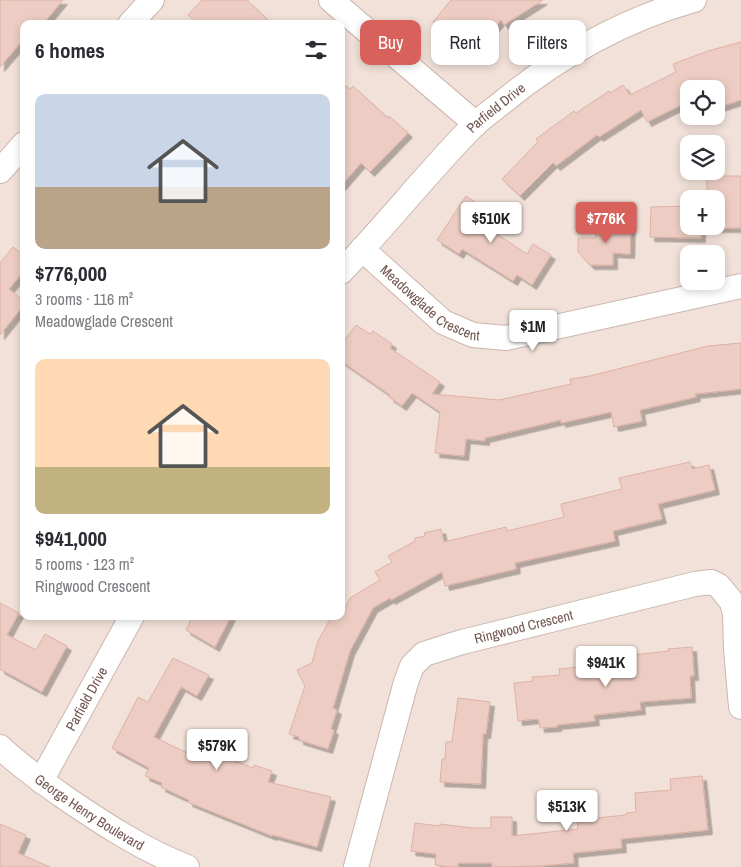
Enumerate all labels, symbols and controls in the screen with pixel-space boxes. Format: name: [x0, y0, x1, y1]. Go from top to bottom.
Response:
chip: Buy: [360, 20, 421, 65]
chip: Rent: [431, 20, 499, 65]
chip: Filters: [509, 20, 586, 65]
text: 6 homes: [35, 36, 105, 65]
icon: filters: [302, 36, 330, 64]
street label: Parfield Drive: [462, 79, 529, 137]
map controls: [680, 80, 725, 290]
button: locate: [680, 80, 725, 125]
icon: home: [138, 126, 228, 216]
button: layers: [680, 135, 725, 180]
button: +: [680, 190, 725, 235]
pin: $510K: [456, 202, 526, 244]
pin: $776K: [571, 202, 641, 244]
text: $510K: [472, 207, 510, 229]
text: $776K: [587, 207, 625, 229]
button: −: [680, 245, 725, 290]
text: $776,000: [35, 259, 107, 288]
street label: Meadowglade Crescent: [376, 261, 480, 345]
text: 3 rooms · 116 m²: [35, 288, 133, 310]
text: Meadowglade Crescent: [35, 310, 173, 332]
pin: $1M: [509, 310, 557, 352]
text: $1M: [520, 315, 546, 337]
icon: home: [138, 391, 228, 481]
text: $941,000: [35, 524, 107, 553]
text: 5 rooms · 123 m²: [35, 553, 134, 575]
text: Ringwood Crescent: [35, 575, 150, 597]
street label: Ringwood Crescent: [472, 606, 575, 648]
pin: $941K: [571, 646, 641, 688]
text: $941K: [587, 651, 625, 673]
street label: Parfield Drive: [62, 664, 111, 734]
pin: $579K: [182, 728, 252, 771]
text: $579K: [198, 734, 236, 756]
street label: George Henry Boulevard: [31, 770, 147, 854]
pin: $513K: [532, 790, 602, 832]
text: $513K: [548, 795, 586, 817]

